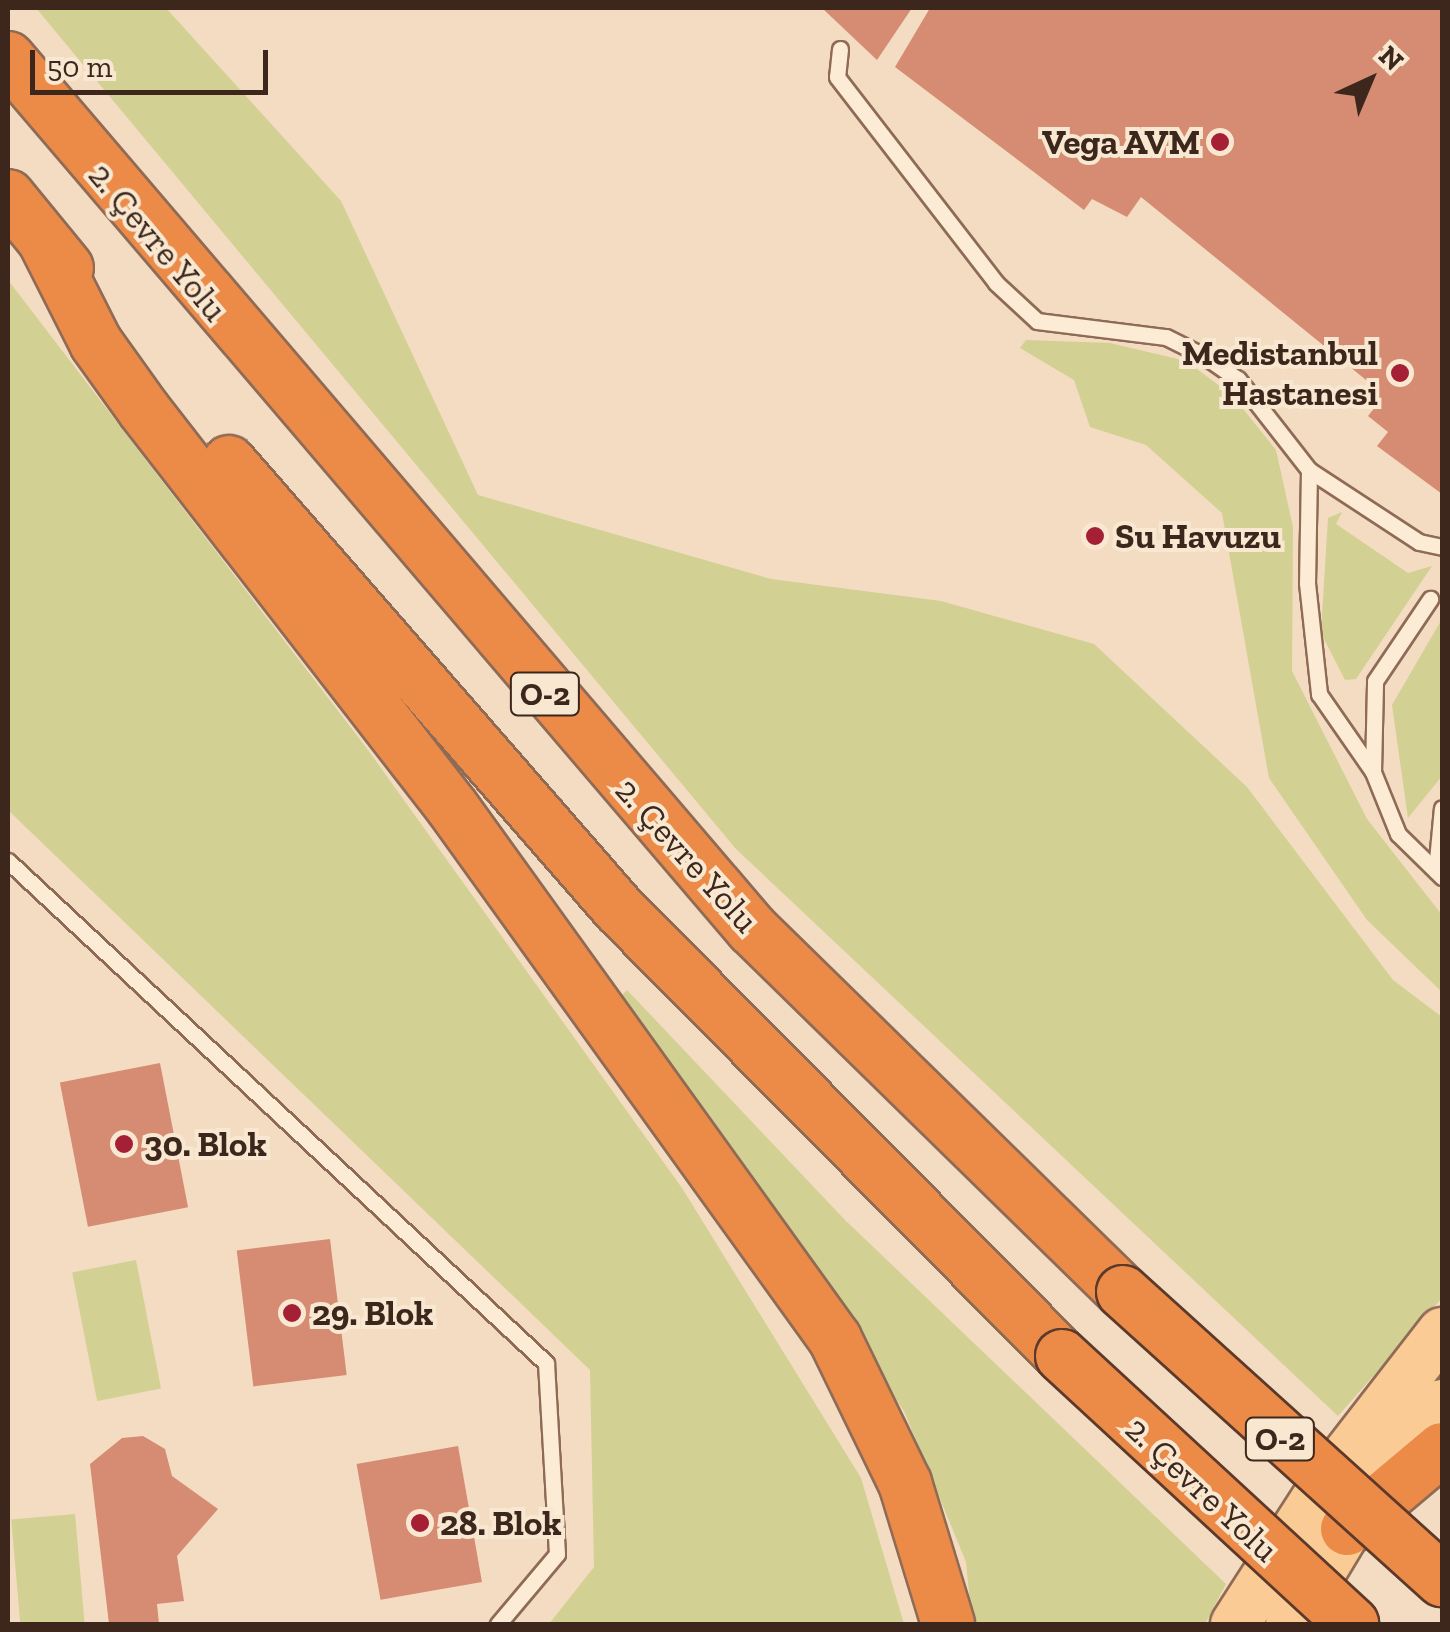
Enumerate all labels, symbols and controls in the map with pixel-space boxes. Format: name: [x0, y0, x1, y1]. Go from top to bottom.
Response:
scale bar: [35, 30, 272, 92]
north arrow: [1320, 30, 1420, 130]
text: N: [1372, 39, 1410, 77]
text: 50 m: [47, 49, 112, 85]
place label: Vega AVM: [1041, 121, 1200, 163]
marker: Vega AVM: [1209, 131, 1231, 153]
street label: 2. Çevre Yolu: [79, 154, 237, 330]
place label: Medistanbul Hastanesi: [1182, 332, 1378, 414]
marker: Medistanbul Hastanesi: [1387, 360, 1413, 386]
place label: Su Havuzu: [1115, 515, 1281, 557]
marker: Su Havuzu: [1084, 525, 1106, 547]
road number: O-2: [508, 667, 582, 721]
street label: 2. Çevre Yolu: [606, 769, 768, 941]
place label: 30. Blok: [144, 1123, 267, 1165]
marker: 30. Blok: [113, 1133, 135, 1155]
place label: 29. Blok: [312, 1292, 433, 1334]
marker: 29. Blok: [281, 1302, 303, 1324]
street label: 2. Çevre Yolu: [1117, 1407, 1287, 1571]
road number: O-2: [1242, 1412, 1318, 1466]
place label: 28. Blok: [440, 1502, 562, 1544]
marker: 28. Blok: [409, 1512, 431, 1534]

